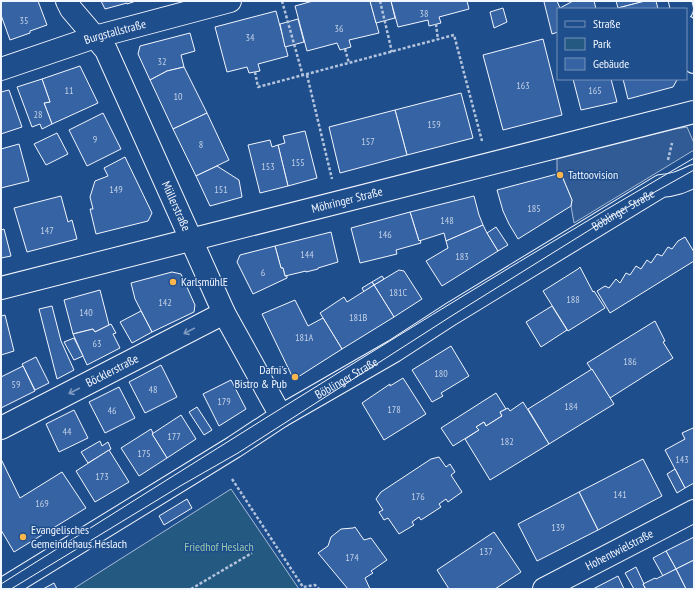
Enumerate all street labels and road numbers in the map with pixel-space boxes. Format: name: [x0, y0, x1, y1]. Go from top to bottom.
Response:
street label: Burgstallstraße: [82, 16, 147, 47]
street label: Müllerstraße: [159, 179, 194, 233]
street label: Möhringer Straße: [310, 183, 384, 216]
street label: Böblinger Straße: [589, 186, 657, 234]
street label: Böcklerstraße: [83, 350, 141, 390]
street label: Böblinger Straße: [312, 354, 380, 402]
street label: Hohentwielstraße: [583, 526, 656, 573]

